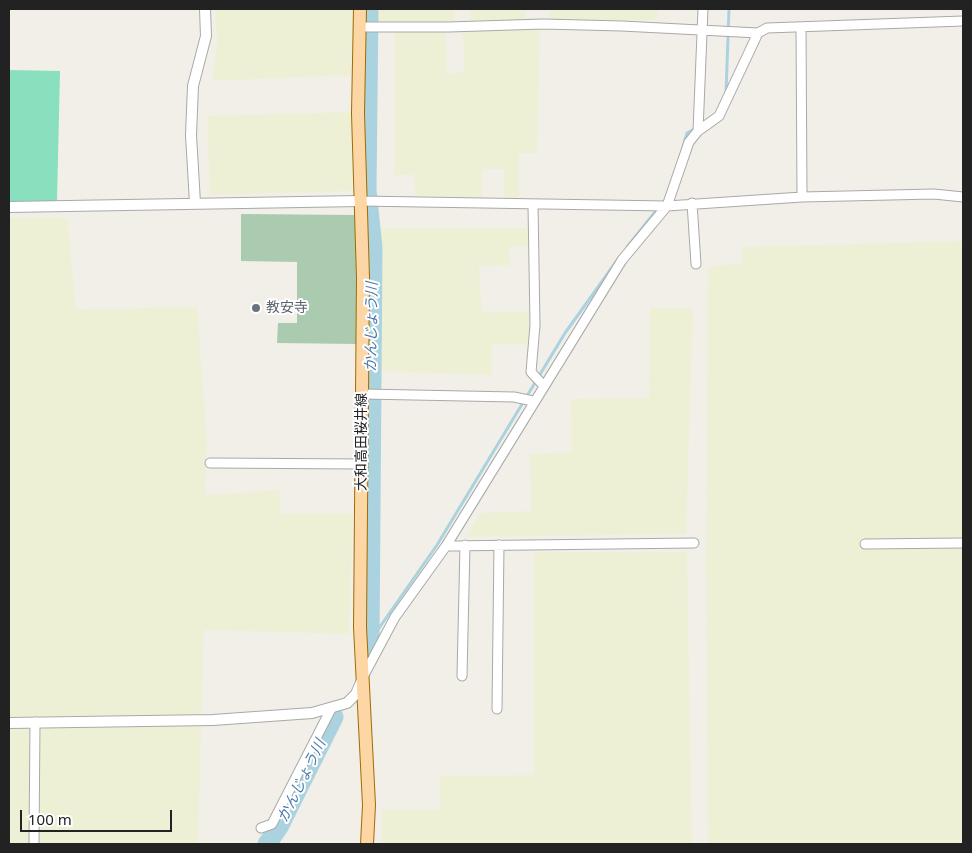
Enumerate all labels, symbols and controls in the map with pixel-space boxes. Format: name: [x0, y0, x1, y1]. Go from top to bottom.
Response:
water label: かんじょう川: [362, 282, 382, 372]
place label: 教安寺: [266, 300, 308, 316]
marker: 教安寺: [250, 302, 262, 314]
street label: 大和高田桜井線: [354, 393, 370, 491]
water label: かんじょう川: [274, 737, 330, 825]
scale bar: [22, 800, 175, 832]
text: 100 m: [28, 809, 72, 829]

